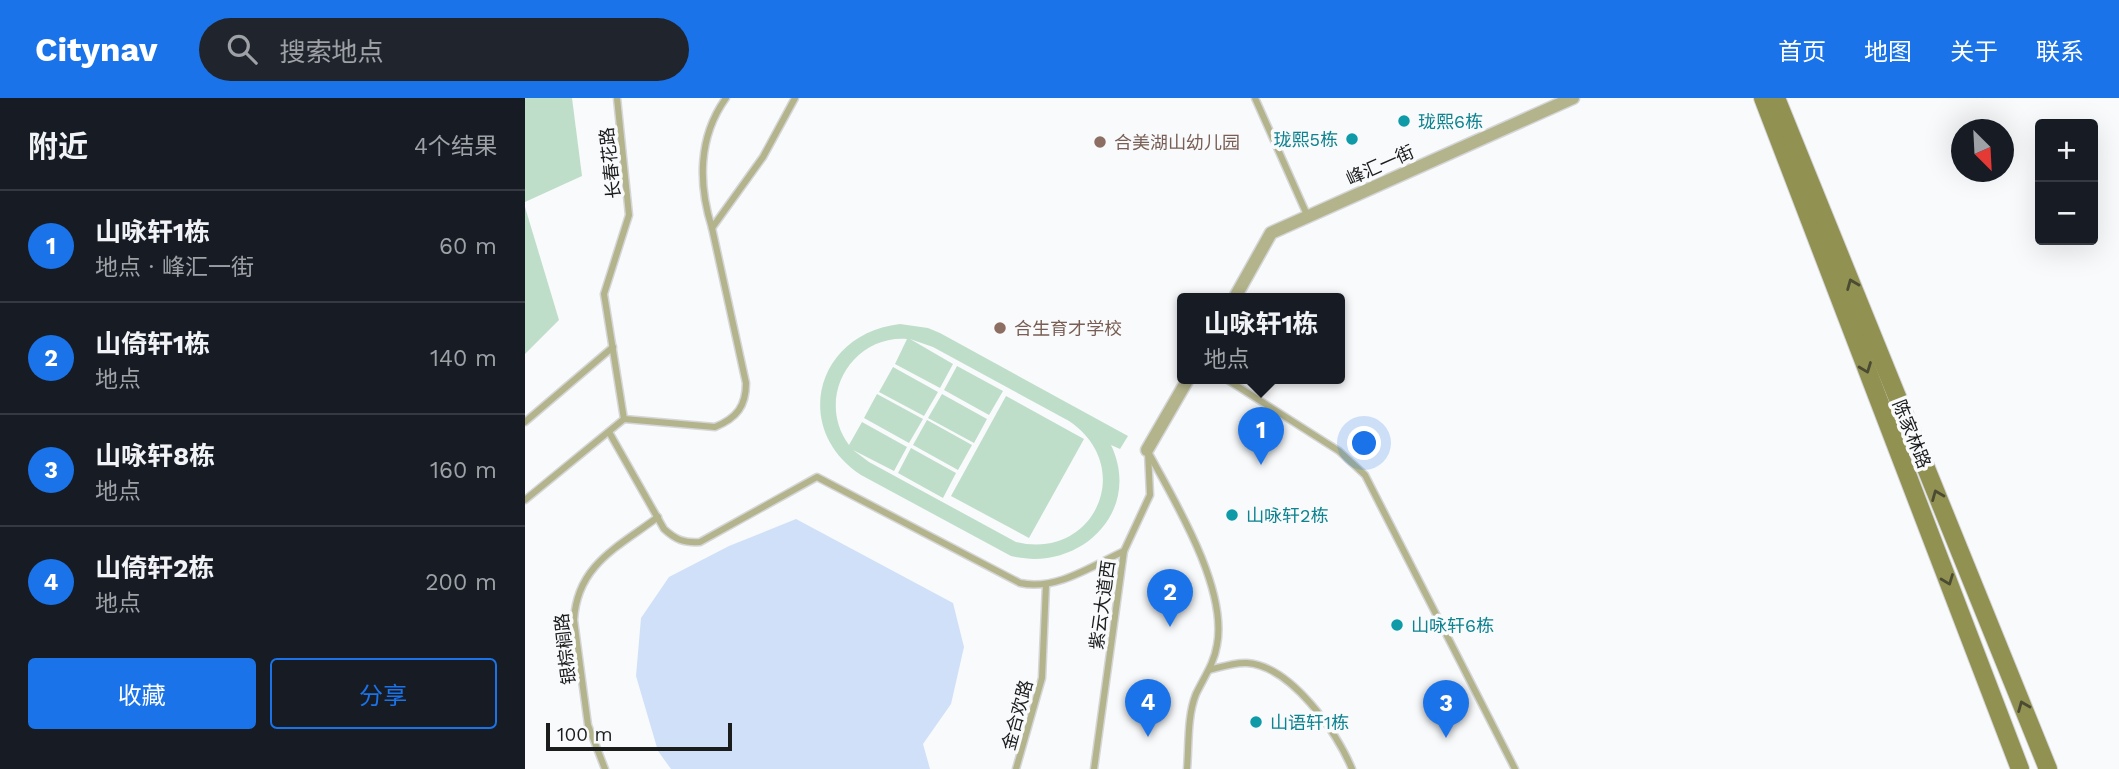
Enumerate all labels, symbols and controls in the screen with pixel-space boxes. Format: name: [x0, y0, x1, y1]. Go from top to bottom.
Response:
search box: [199, 18, 689, 81]
text: Citynav: [35, 30, 157, 69]
icon: search: [223, 30, 261, 68]
text: 搜索地点: [279, 37, 383, 67]
text: 首页: [1778, 38, 1826, 66]
text: 地图: [1864, 38, 1912, 66]
text: 关于: [1950, 38, 1998, 66]
text: 联系: [2036, 38, 2084, 66]
place label: 珑熙6栋: [1418, 111, 1483, 132]
marker: 珑熙6栋: [1396, 113, 1412, 129]
north arrow: [1951, 119, 2014, 182]
map controls: [2035, 119, 2098, 245]
button: +: [2035, 119, 2098, 182]
street label: 长春花路: [596, 126, 624, 200]
text: 附近: [28, 129, 88, 164]
place label: 珑熙5栋: [1274, 129, 1338, 150]
marker: 珑熙5栋: [1344, 131, 1360, 147]
place label: 合美湖山幼儿园: [1114, 132, 1240, 153]
text: 4个结果: [414, 133, 497, 160]
marker: 合美湖山幼儿园: [1092, 134, 1108, 150]
street label: 峰汇一街: [1343, 141, 1417, 189]
button: −: [2035, 182, 2098, 245]
text: 山咏轩1栋: [95, 217, 210, 247]
text: 1: [46, 233, 56, 260]
text: 60 m: [439, 233, 497, 260]
text: 地点 · 峰汇一街: [95, 254, 254, 281]
one-way arrow: [1846, 279, 1860, 291]
popup: [1177, 293, 1345, 384]
text: 山咏轩1栋: [1203, 309, 1319, 339]
place label: 合生育才学校: [1014, 318, 1122, 339]
marker: 合生育才学校: [992, 320, 1008, 336]
text: 山倚轩1栋: [95, 329, 210, 359]
text: 2: [44, 345, 58, 372]
text: 140 m: [430, 345, 497, 372]
text: 地点: [1203, 346, 1249, 373]
one-way arrow: [1858, 361, 1872, 373]
text: 地点: [95, 366, 141, 393]
street label: 陈家林路: [1889, 397, 1935, 471]
pin: 1: [1238, 407, 1284, 465]
your location: [1347, 426, 1381, 460]
text: 山咏轩8栋: [95, 441, 215, 471]
text: 3: [44, 457, 58, 484]
text: 160 m: [430, 457, 497, 484]
text: 地点: [95, 478, 141, 505]
one-way arrow: [1932, 490, 1946, 502]
place label: 山咏轩2栋: [1246, 505, 1329, 526]
marker: 山咏轩2栋: [1224, 507, 1240, 523]
text: 山倚轩2栋: [95, 553, 215, 583]
street label: 紫云大道西: [1085, 559, 1119, 651]
text: 4: [44, 569, 58, 596]
text: 200 m: [425, 569, 497, 596]
pin: 2: [1147, 569, 1193, 627]
one-way arrow: [1939, 573, 1953, 585]
text: 地点: [95, 590, 141, 617]
street label: 银棕榈路: [551, 612, 579, 686]
place label: 山咏轩6栋: [1411, 615, 1494, 636]
marker: 山咏轩6栋: [1389, 617, 1405, 633]
button: 收藏: [28, 658, 256, 729]
button: 分享: [270, 658, 497, 729]
street label: 金合欢路: [998, 678, 1036, 752]
pin: 4: [1125, 679, 1171, 737]
pin: 3: [1423, 680, 1469, 738]
one-way arrow: [2017, 700, 2031, 712]
place label: 山语轩1栋: [1270, 712, 1349, 733]
marker: 山语轩1栋: [1248, 714, 1264, 730]
scale bar: [546, 720, 731, 752]
text: 100 m: [557, 723, 613, 746]

